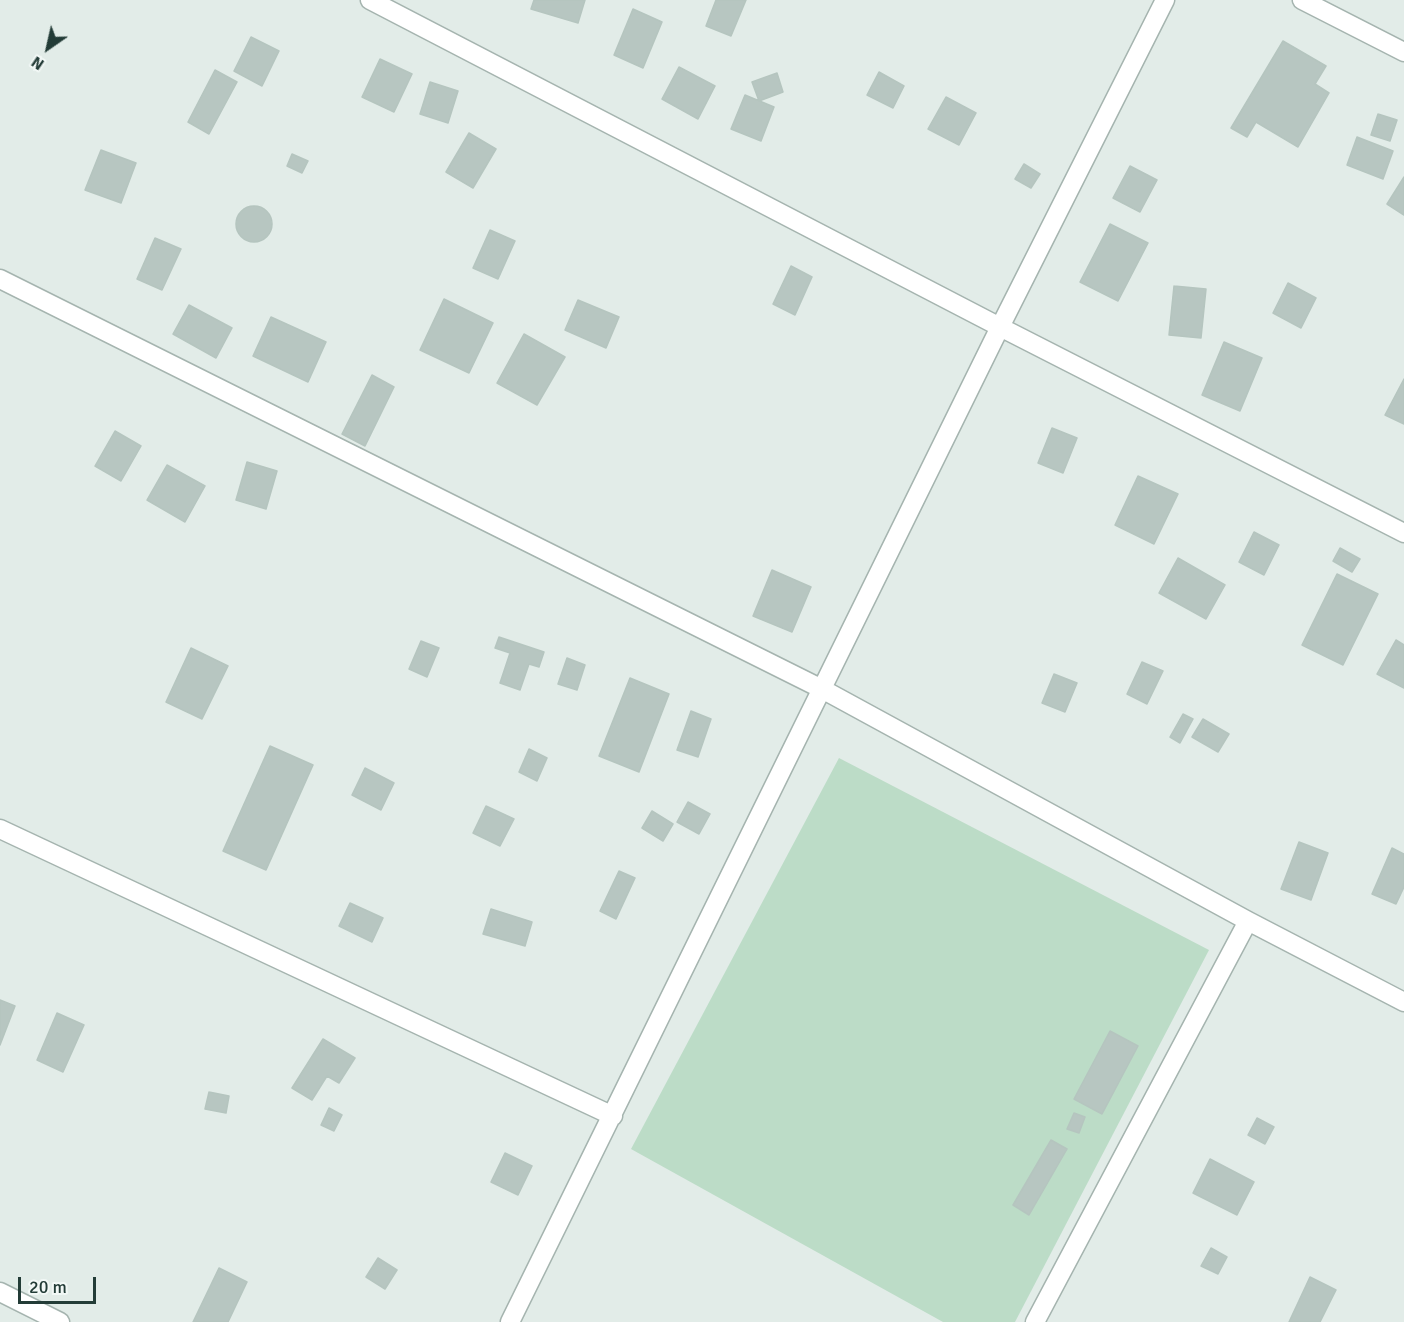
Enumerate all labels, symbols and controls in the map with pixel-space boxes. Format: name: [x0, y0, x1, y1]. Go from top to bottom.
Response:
north arrow: [18, 18, 78, 78]
text: N: [28, 52, 48, 74]
scale bar: [21, 1265, 99, 1303]
text: 20 m: [29, 1276, 67, 1298]

